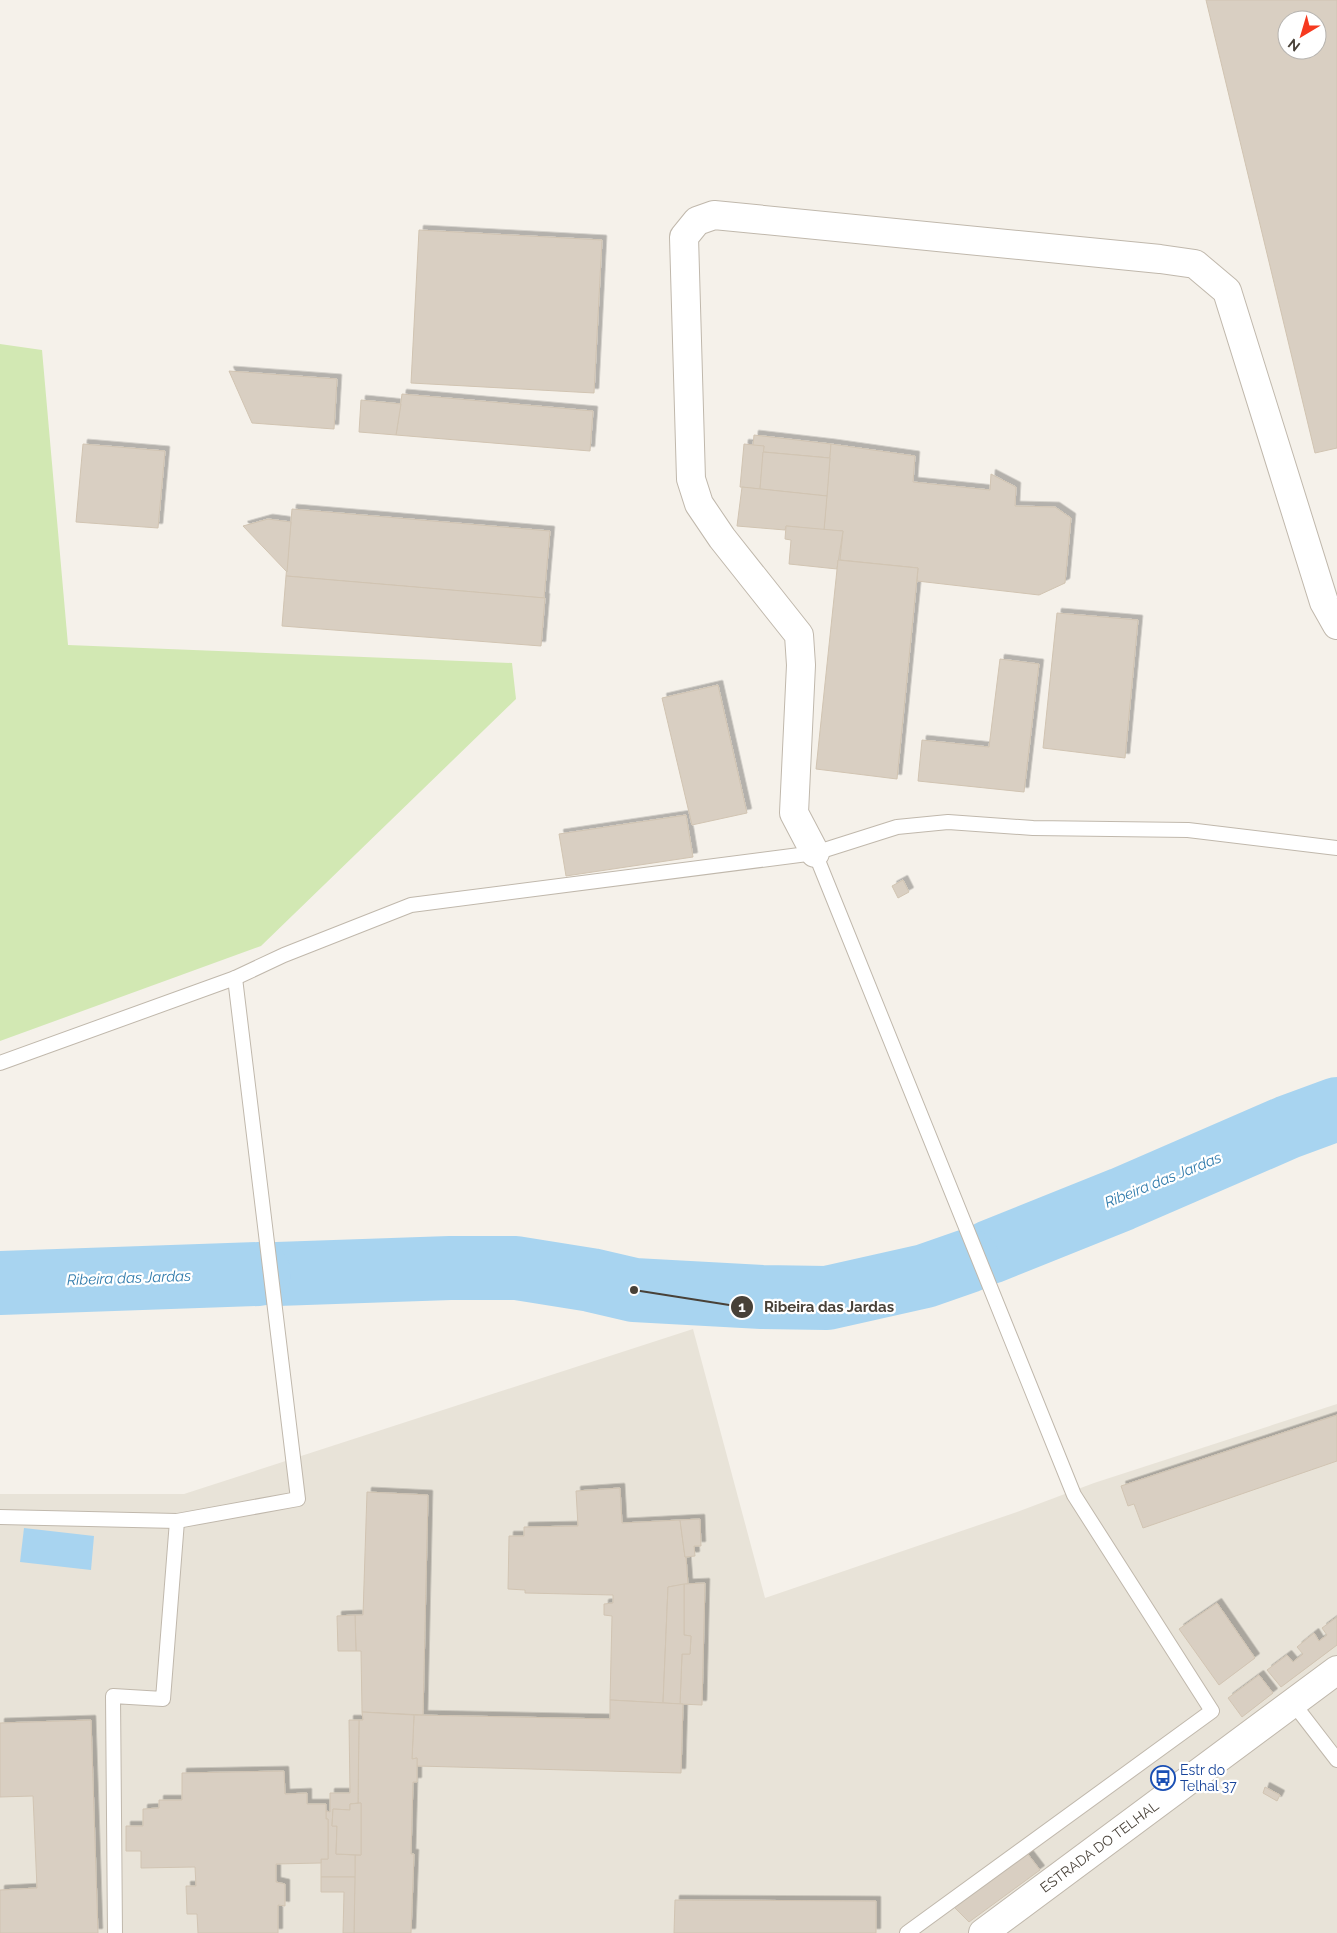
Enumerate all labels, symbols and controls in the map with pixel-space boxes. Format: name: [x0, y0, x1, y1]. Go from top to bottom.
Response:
north arrow: [1277, 10, 1327, 60]
text: N: [1285, 36, 1303, 55]
water label: Ribeira das Jardas: [1102, 1148, 1224, 1212]
water label: Ribeira das Jardas: [67, 1267, 191, 1289]
callout: Ribeira das Jardas: [729, 1292, 905, 1322]
text: 1: [738, 1298, 746, 1316]
text: Ribeira das Jardas: [764, 1298, 894, 1316]
place label: Estr do Telhal 37: [1180, 1762, 1237, 1794]
bus stop icon: Estr do Telhal 37: [1150, 1765, 1176, 1791]
street label: ESTRADA DO TELHAL: [1037, 1797, 1162, 1896]

